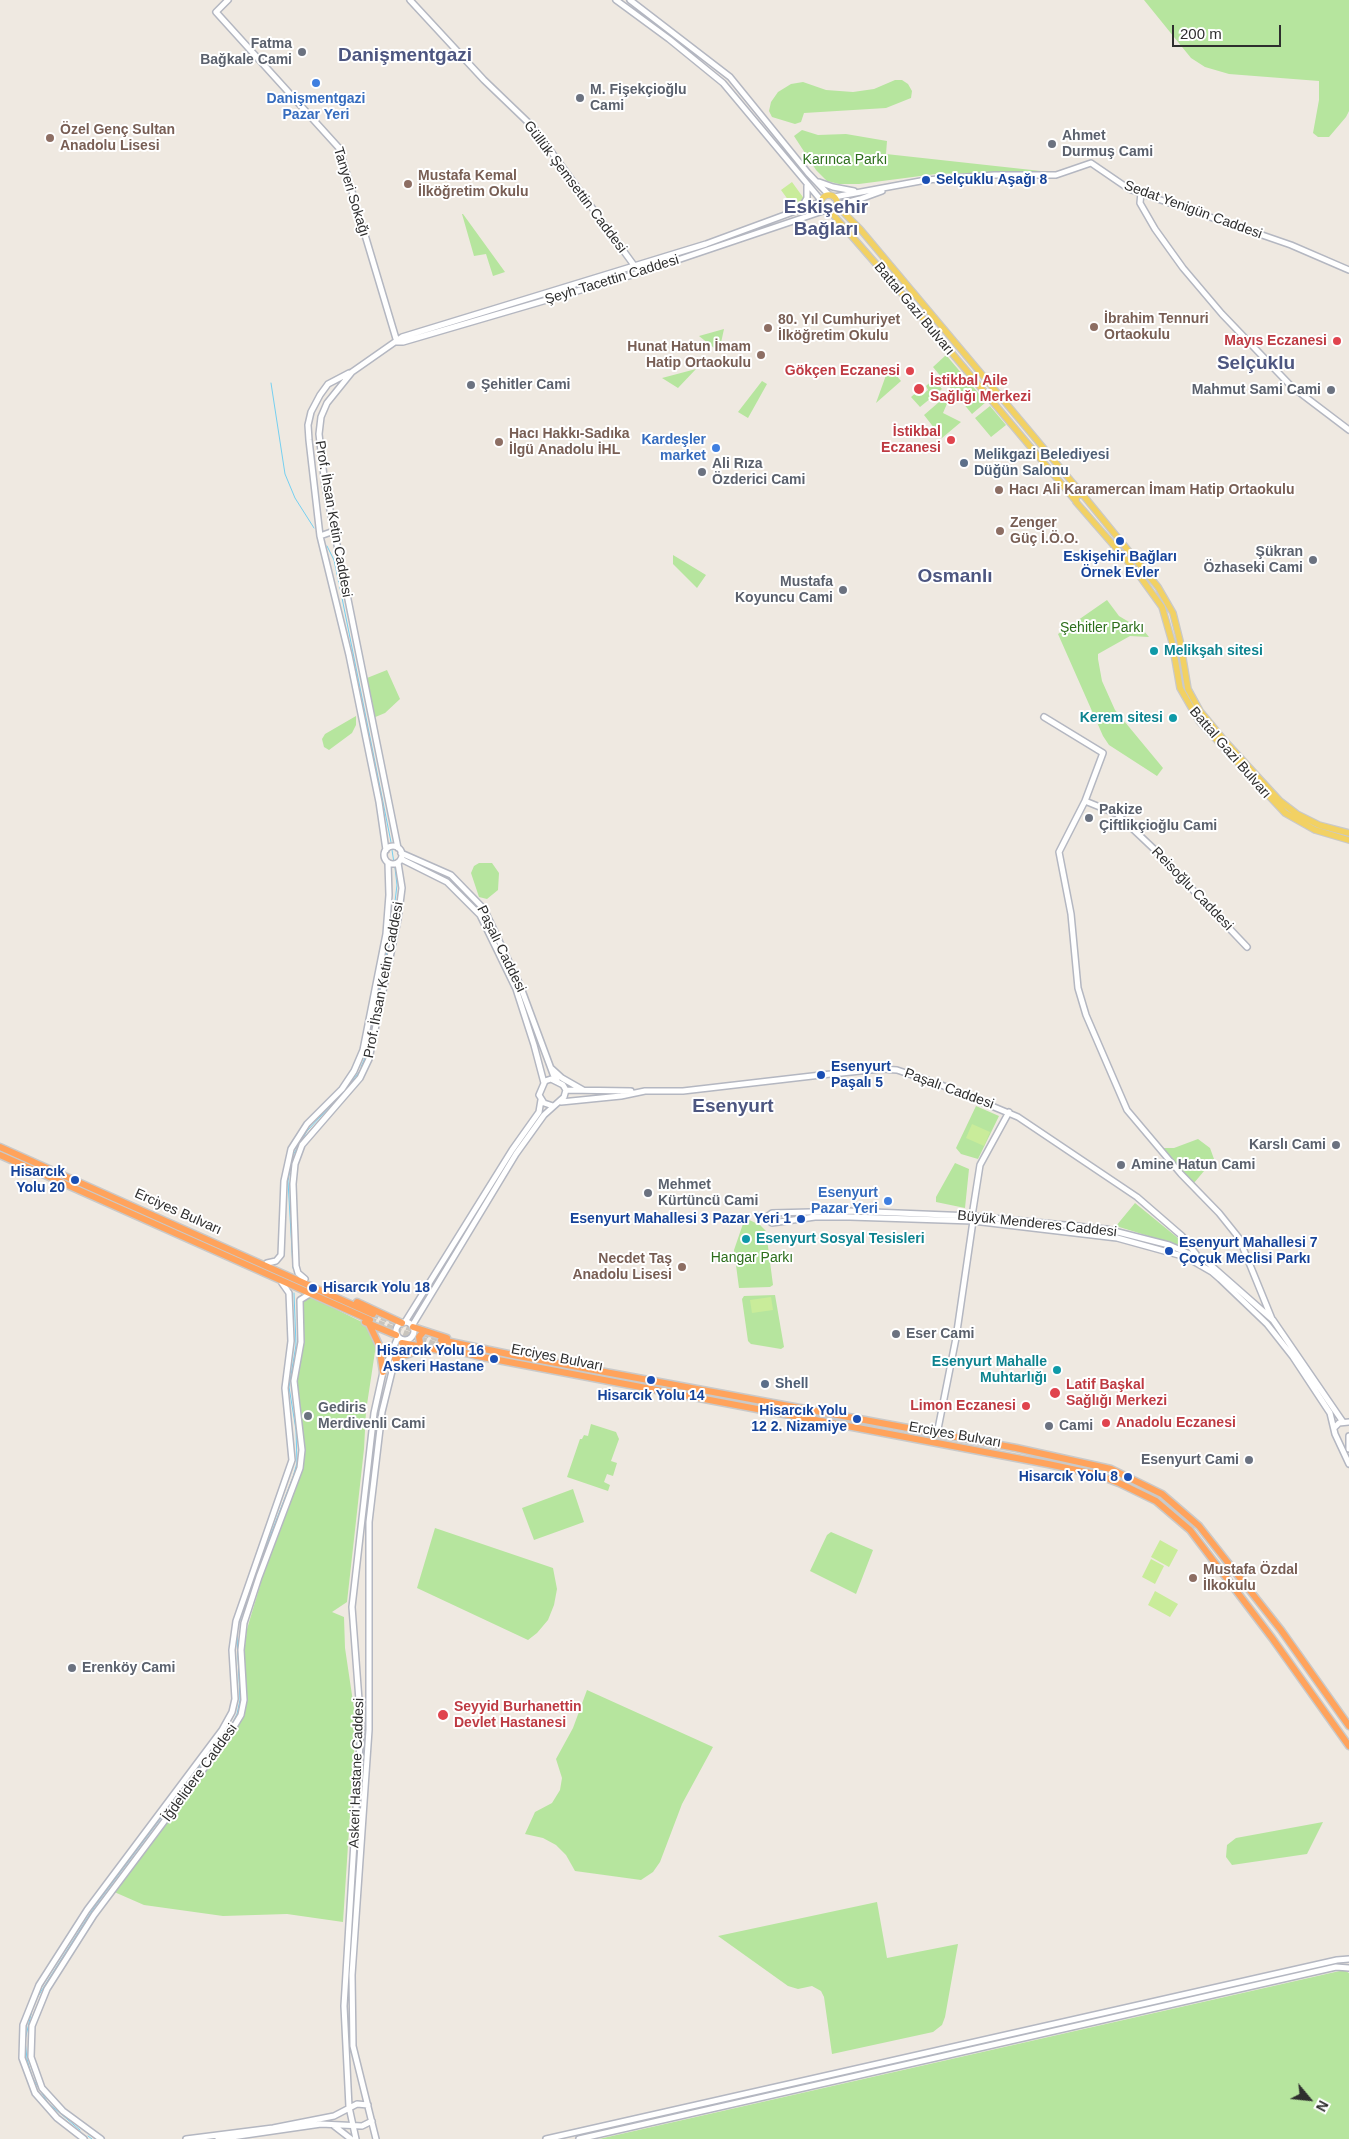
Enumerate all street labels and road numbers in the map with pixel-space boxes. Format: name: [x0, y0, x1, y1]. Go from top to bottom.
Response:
street label: Güllük Şemsettin Caddesi: [520, 118, 630, 256]
street label: Tanyeri Sokağı: [329, 145, 373, 239]
street label: Sedat Yenigün Caddesi: [1122, 177, 1264, 243]
street label: Şeyh Tacettin Caddesi: [543, 252, 681, 308]
street label: Battal Gazi Bulvarı: [870, 259, 958, 359]
street label: Prof. İhsan Ketin Caddesi: [311, 439, 355, 599]
street label: Battal Gazi Bulvarı: [1186, 704, 1274, 802]
street label: Reisoğlu Caddesi: [1148, 844, 1236, 934]
street label: Prof. İhsan Ketin Caddesi: [361, 900, 407, 1060]
street label: Paşalı Caddesi: [473, 903, 529, 995]
street label: Paşalı Caddesi: [902, 1065, 996, 1113]
street label: Erciyes Bulvarı: [132, 1185, 224, 1239]
street label: Büyük Menderes Caddesi: [956, 1207, 1118, 1241]
street label: Erciyes Bulvarı: [510, 1341, 604, 1375]
street label: Erciyes Bulvarı: [908, 1419, 1002, 1451]
street label: Askeri Hastane Caddesi: [346, 1698, 368, 1848]
street label: İğdelidere Caddesi: [159, 1721, 241, 1825]

